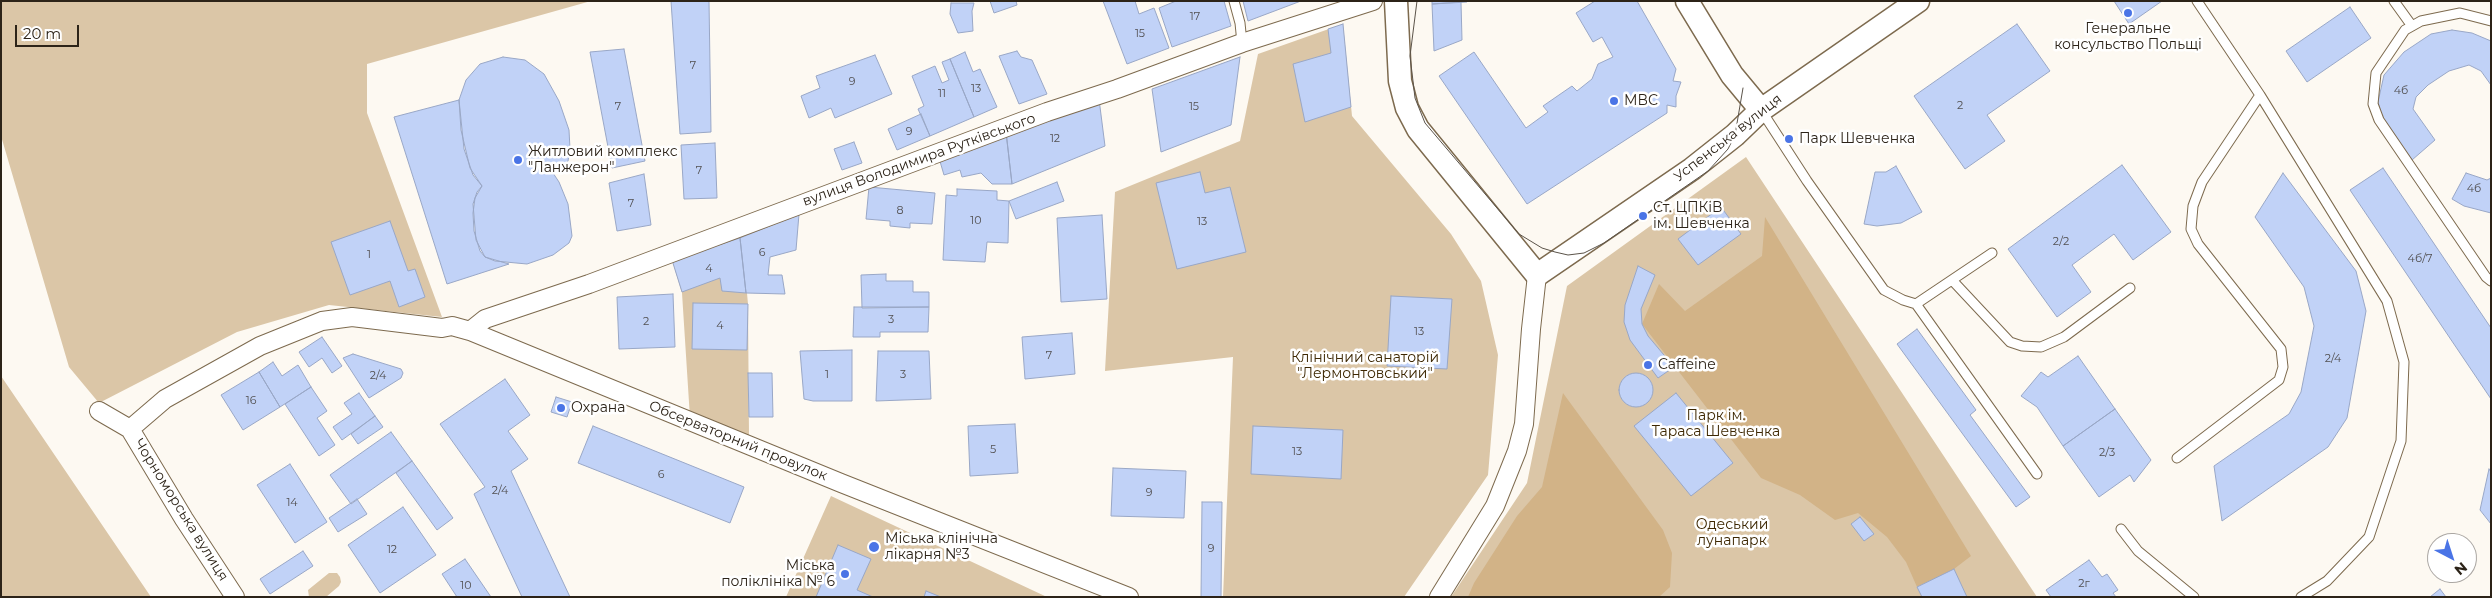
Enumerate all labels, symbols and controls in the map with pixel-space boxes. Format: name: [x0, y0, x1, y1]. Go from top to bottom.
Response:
marker: Генеральне консульство Польщі: [2122, 7, 2134, 19]
house number: 17: [1190, 10, 1200, 24]
scale bar: [18, 15, 81, 47]
place label: Генеральне консульство Польщі: [2054, 21, 2202, 54]
text: 20 m: [23, 24, 61, 43]
house number: 15: [1135, 27, 1145, 41]
house number: 7: [690, 59, 696, 73]
house number: 9: [849, 75, 855, 89]
house number: 13: [971, 82, 981, 96]
house number: 4б: [2394, 84, 2408, 98]
house number: 11: [938, 87, 946, 101]
street label: Успенська вулиця: [1671, 91, 1785, 185]
place label: МВС: [1624, 93, 1658, 109]
marker: МВС: [1608, 95, 1620, 107]
house number: 2: [1957, 99, 1963, 113]
house number: 7: [615, 100, 621, 114]
house number: 15: [1189, 100, 1199, 114]
street label: вулиця Володимира Рутківського: [800, 110, 1038, 210]
house number: 9: [906, 125, 912, 139]
place label: Парк Шевченка: [1799, 131, 1915, 147]
house number: 12: [1050, 132, 1060, 146]
marker: Парк Шевченка: [1783, 133, 1795, 145]
place label: Житловий комплекс "Ланжерон": [528, 144, 678, 176]
marker: Житловий комплекс "Ланжерон": [512, 154, 524, 166]
house number: 7: [696, 164, 702, 178]
house number: 4б: [2467, 182, 2481, 196]
house number: 7: [628, 197, 634, 211]
place label: Ст. ЦПКіВ ім. Шевченка: [1653, 200, 1750, 232]
house number: 8: [896, 204, 904, 218]
marker: Ст. ЦПКіВ ім. Шевченка: [1637, 210, 1649, 222]
house number: 10: [970, 214, 982, 228]
house number: 13: [1197, 215, 1207, 229]
house number: 2/2: [2053, 235, 2069, 249]
house number: 6: [759, 246, 765, 260]
house number: 1: [367, 248, 371, 262]
house number: 4б/7: [2408, 252, 2432, 266]
house number: 4: [705, 262, 713, 276]
house number: 3: [888, 313, 894, 327]
house number: 2: [643, 315, 649, 329]
house number: 4: [716, 319, 724, 333]
house number: 13: [1414, 325, 1424, 339]
house number: 7: [1046, 349, 1052, 363]
park label: Клінічний санаторій "Лермонтовський": [1291, 350, 1439, 382]
house number: 2/4: [2325, 352, 2341, 366]
place label: Caffeine: [1658, 357, 1716, 373]
marker: Caffeine: [1642, 359, 1654, 371]
house number: 1: [825, 368, 829, 382]
house number: 3: [900, 368, 906, 382]
house number: 2/4: [370, 369, 386, 383]
house number: 16: [246, 394, 256, 408]
street label: Обсерваторний провулок: [646, 397, 830, 485]
place label: Охрана: [571, 400, 625, 416]
marker: Охрана: [555, 402, 567, 414]
park label: Парк ім. Тараса Шевченка: [1652, 408, 1780, 441]
street label: Чорноморська вулиця: [130, 436, 232, 584]
house number: 5: [990, 443, 996, 457]
house number: 13: [1292, 445, 1302, 459]
house number: 2/3: [2099, 446, 2115, 460]
house number: 6: [658, 468, 664, 482]
house number: 2/4: [492, 484, 508, 498]
house number: 9: [1146, 486, 1152, 500]
house number: 14: [286, 496, 298, 510]
park label: Одеський лунапарк: [1696, 517, 1768, 550]
place label: Міська клінічна лікарня №3: [885, 531, 998, 564]
north arrow: [2427, 533, 2477, 583]
marker: Міська клінічна лікарня №3: [867, 540, 881, 554]
house number: 9: [1208, 542, 1214, 556]
house number: 12: [387, 543, 397, 557]
place label: Міська поліклініка № 6: [721, 558, 835, 590]
text: N: [2451, 558, 2471, 579]
marker: Міська поліклініка № 6: [839, 568, 851, 580]
house number: 2г: [2078, 577, 2090, 591]
house number: 10: [460, 579, 472, 593]

